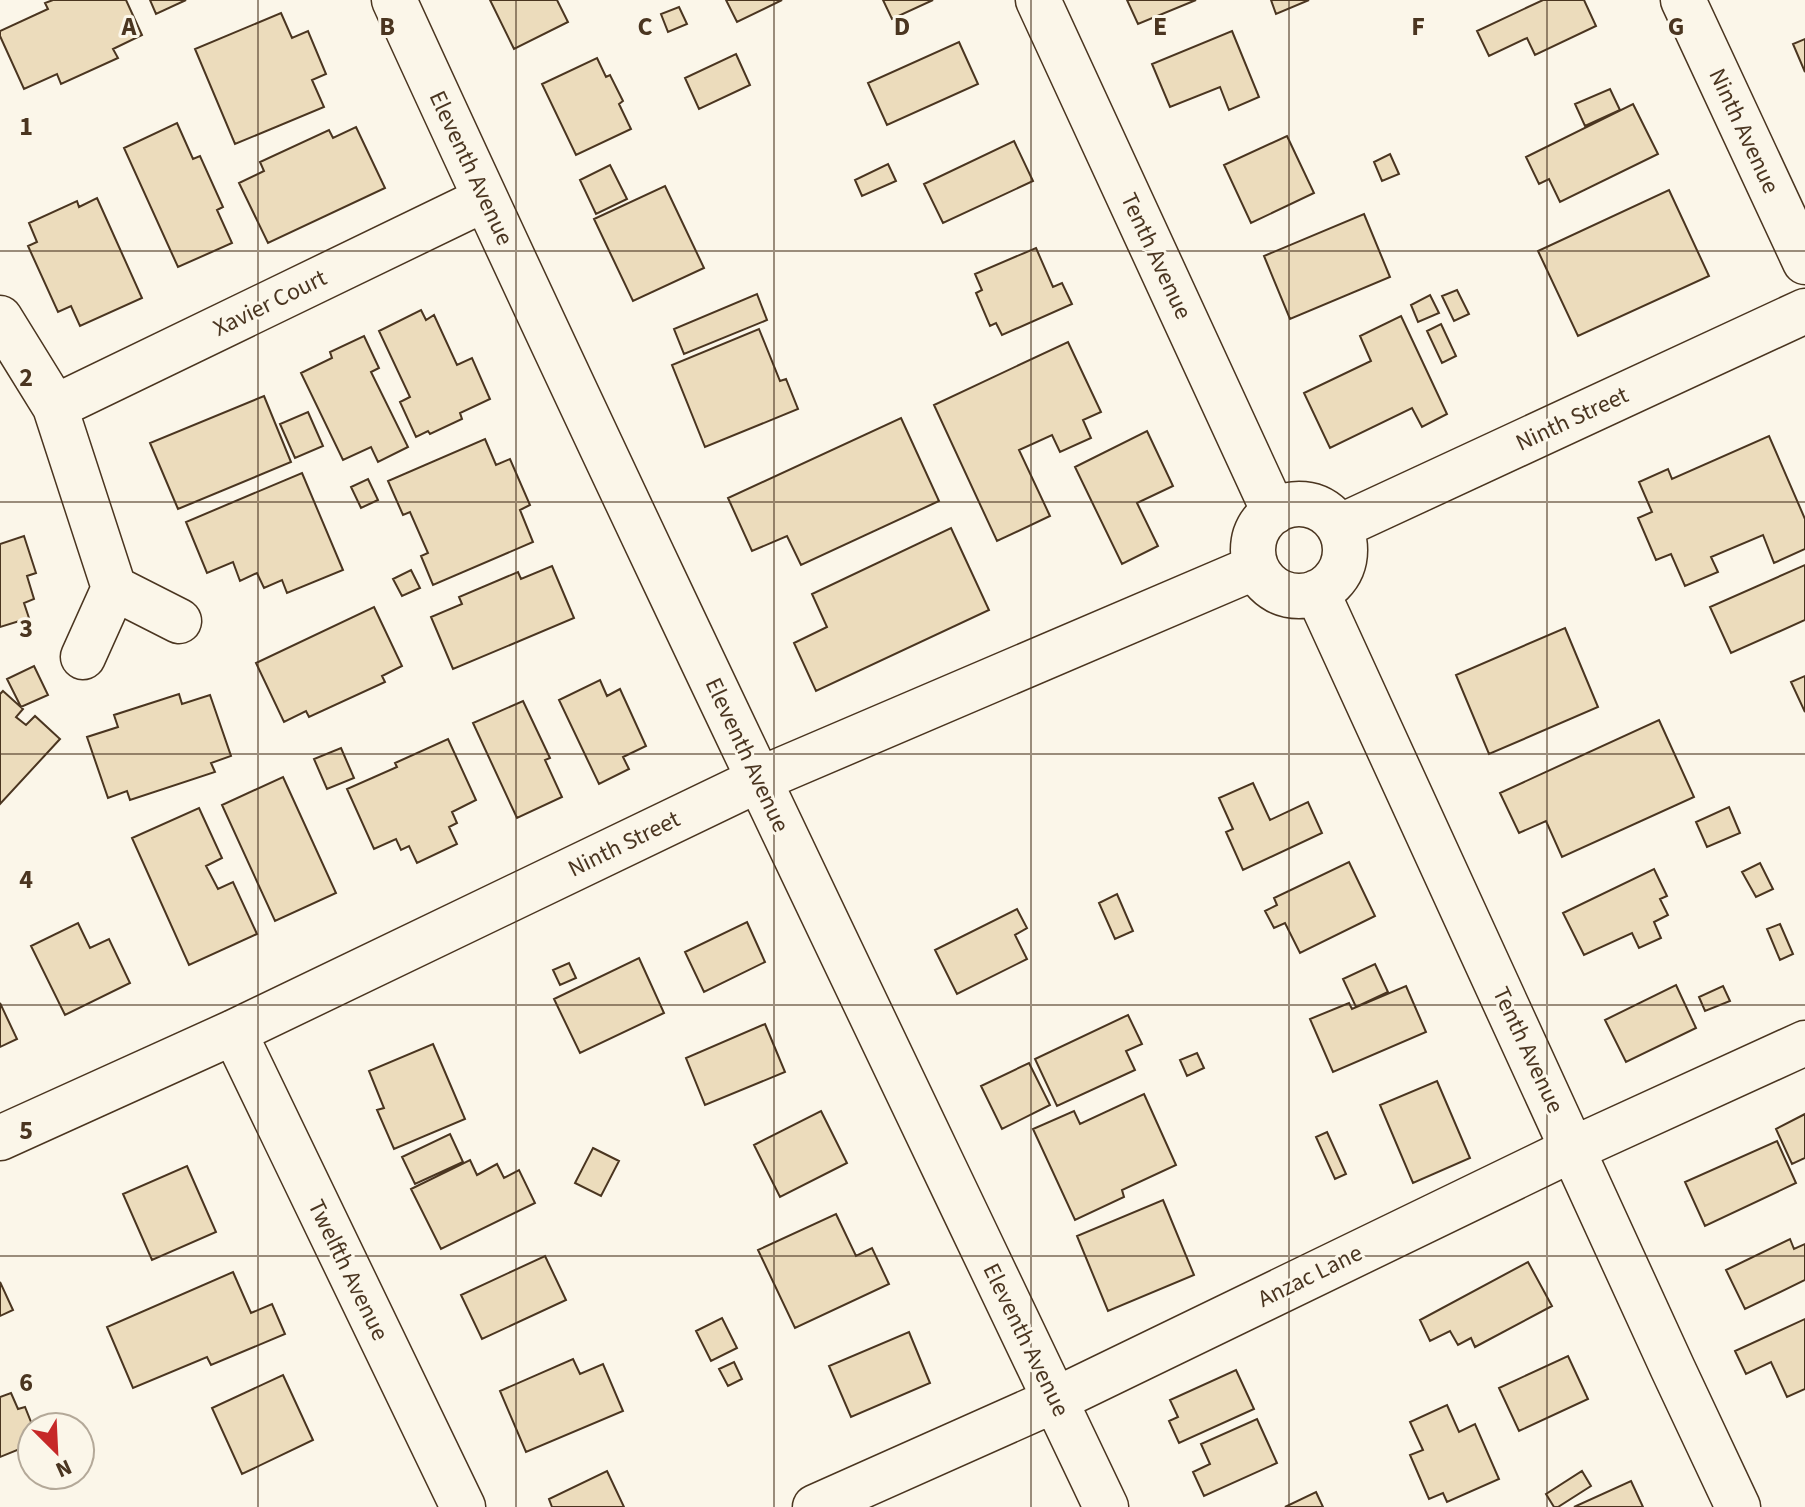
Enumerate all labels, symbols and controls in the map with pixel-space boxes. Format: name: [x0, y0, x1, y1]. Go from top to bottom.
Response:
text: A: [121, 8, 138, 45]
text: B: [379, 8, 395, 45]
text: C: [637, 8, 653, 45]
text: D: [894, 8, 910, 45]
text: E: [1153, 8, 1167, 45]
text: F: [1411, 8, 1425, 45]
text: G: [1668, 8, 1684, 45]
street label: Ninth Avenue: [1700, 63, 1788, 199]
street label: Eleventh Avenue: [420, 85, 522, 251]
text: 1: [19, 108, 33, 145]
street label: Tenth Avenue: [1111, 187, 1201, 325]
street label: Xavier Court: [207, 260, 333, 346]
text: 2: [19, 359, 33, 396]
street label: Ninth Street: [1510, 378, 1634, 460]
text: 3: [19, 610, 33, 647]
street label: Eleventh Avenue: [696, 672, 798, 838]
street label: Ninth Street: [562, 802, 686, 886]
text: 4: [19, 861, 33, 898]
street label: Tenth Avenue: [1483, 981, 1573, 1119]
text: 5: [19, 1112, 33, 1149]
street label: Twelfth Avenue: [299, 1193, 397, 1347]
street label: Anzac Lane: [1252, 1236, 1368, 1316]
street label: Eleventh Avenue: [974, 1257, 1078, 1423]
text: 6: [19, 1364, 33, 1401]
north arrow: [16, 1411, 96, 1491]
text: N: [51, 1451, 77, 1486]

